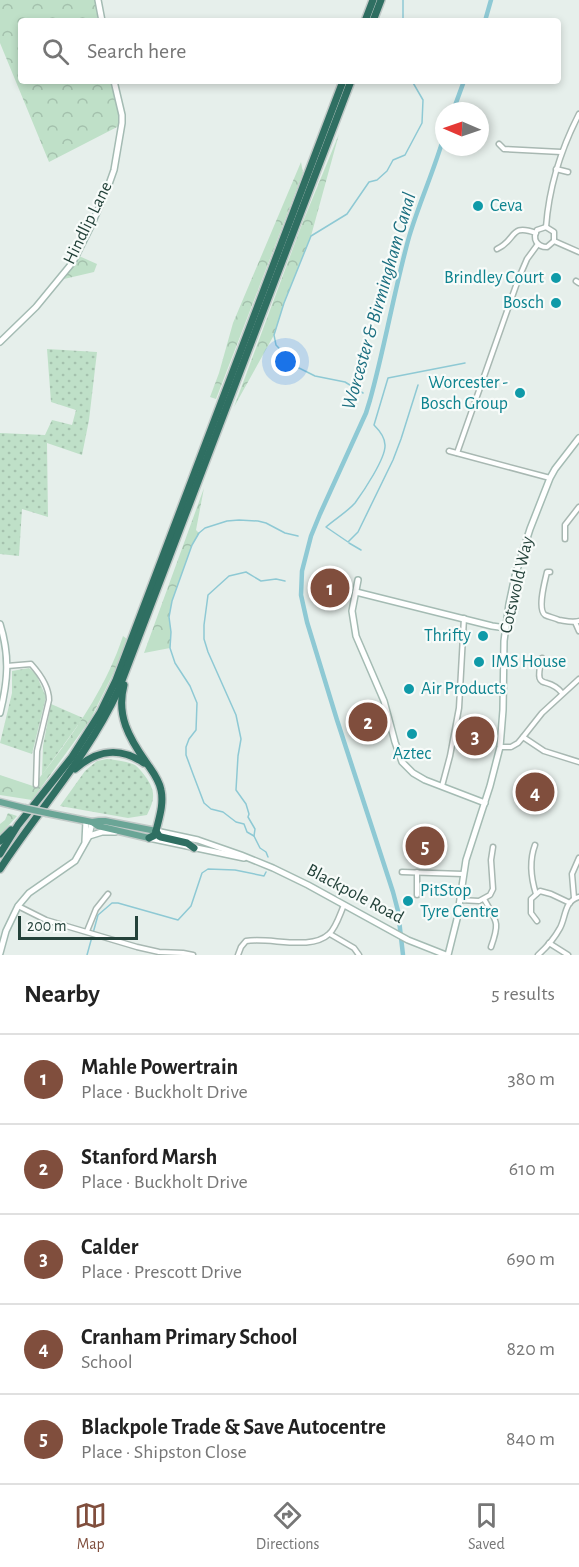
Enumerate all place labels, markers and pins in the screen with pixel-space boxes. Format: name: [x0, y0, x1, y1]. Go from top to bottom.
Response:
place label: Ceva: [490, 197, 523, 215]
marker: Ceva: [471, 199, 485, 213]
place label: Brindley Court: [444, 269, 544, 287]
marker: Brindley Court: [549, 271, 563, 285]
place label: Bosch: [503, 294, 544, 312]
marker: Bosch: [549, 296, 563, 310]
place label: Worcester - Bosch Group: [420, 374, 508, 413]
marker: Worcester - Bosch Group: [513, 386, 527, 400]
pin: 1: [310, 566, 350, 610]
place label: Thrifty: [424, 627, 471, 645]
marker: Thrifty: [476, 629, 490, 643]
place label: IMS House: [491, 653, 566, 671]
marker: IMS House: [472, 655, 486, 669]
place label: Air Products: [421, 680, 506, 698]
marker: Air Products: [402, 682, 416, 696]
pin: 2: [348, 700, 388, 744]
pin: 3: [456, 714, 494, 758]
marker: Aztec: [405, 727, 419, 741]
place label: Aztec: [393, 745, 431, 763]
pin: 4: [516, 770, 554, 814]
pin: 5: [406, 824, 444, 868]
place label: PitStop Tyre Centre: [420, 882, 499, 921]
marker: PitStop Tyre Centre: [401, 894, 415, 908]

